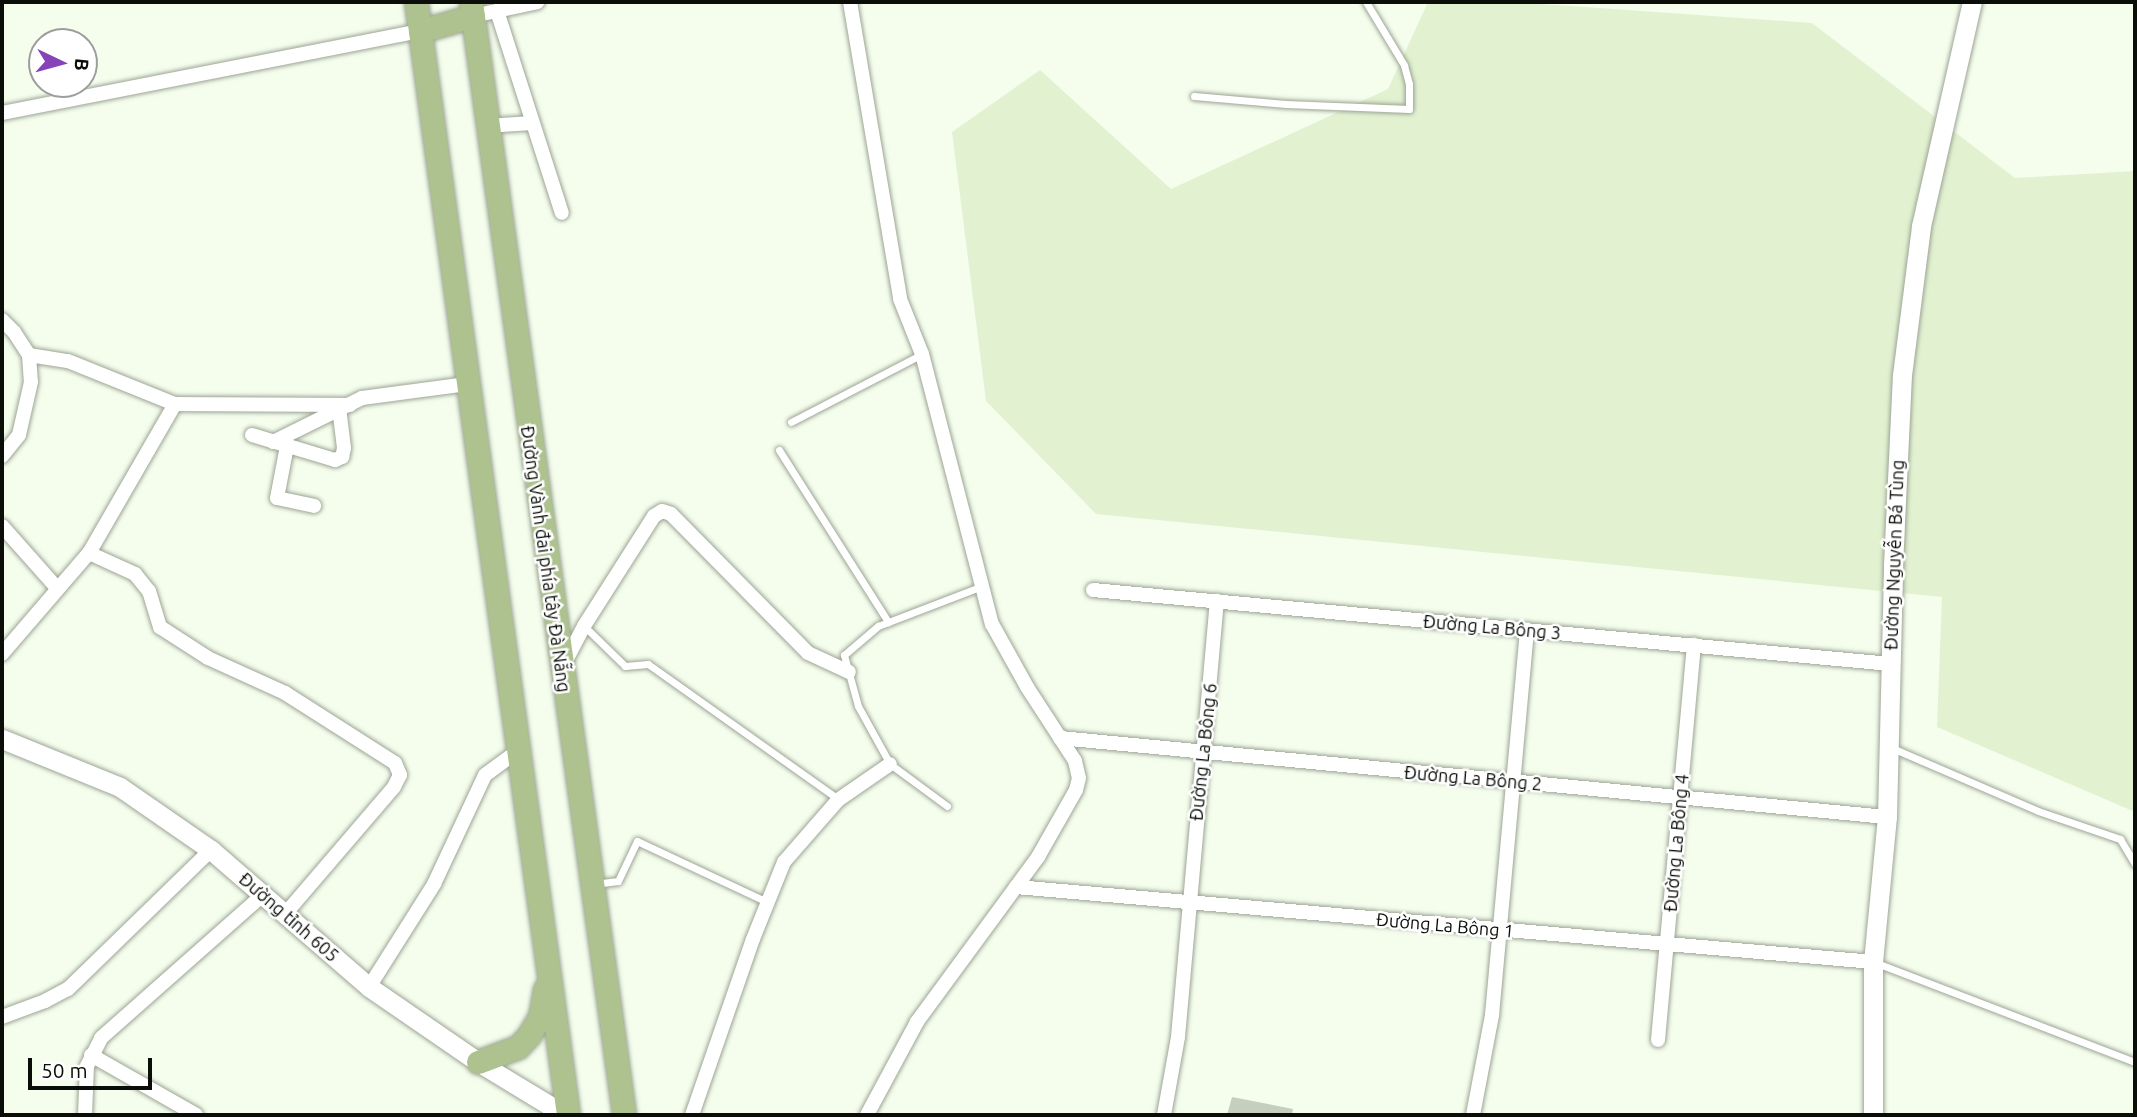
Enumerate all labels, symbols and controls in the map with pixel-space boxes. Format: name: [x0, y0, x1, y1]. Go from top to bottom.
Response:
north arrow: [28, 28, 98, 98]
text: B: [70, 57, 93, 72]
street label: Đường Vành đai phía tây Đà Nẵng: [517, 424, 575, 694]
street label: Đường Nguyễn Bá Tùng: [1880, 459, 1908, 651]
street label: Đường La Bông 3: [1422, 610, 1562, 644]
street label: Đường La Bông 6: [1185, 682, 1221, 822]
street label: Đường La Bông 2: [1403, 761, 1543, 795]
street label: Đường La Bông 4: [1659, 773, 1693, 913]
street label: Đường tỉnh 605: [235, 868, 343, 966]
street label: Đường La Bông 1: [1375, 908, 1515, 942]
scale bar: [32, 1044, 156, 1088]
text: 50 m: [41, 1058, 88, 1082]

